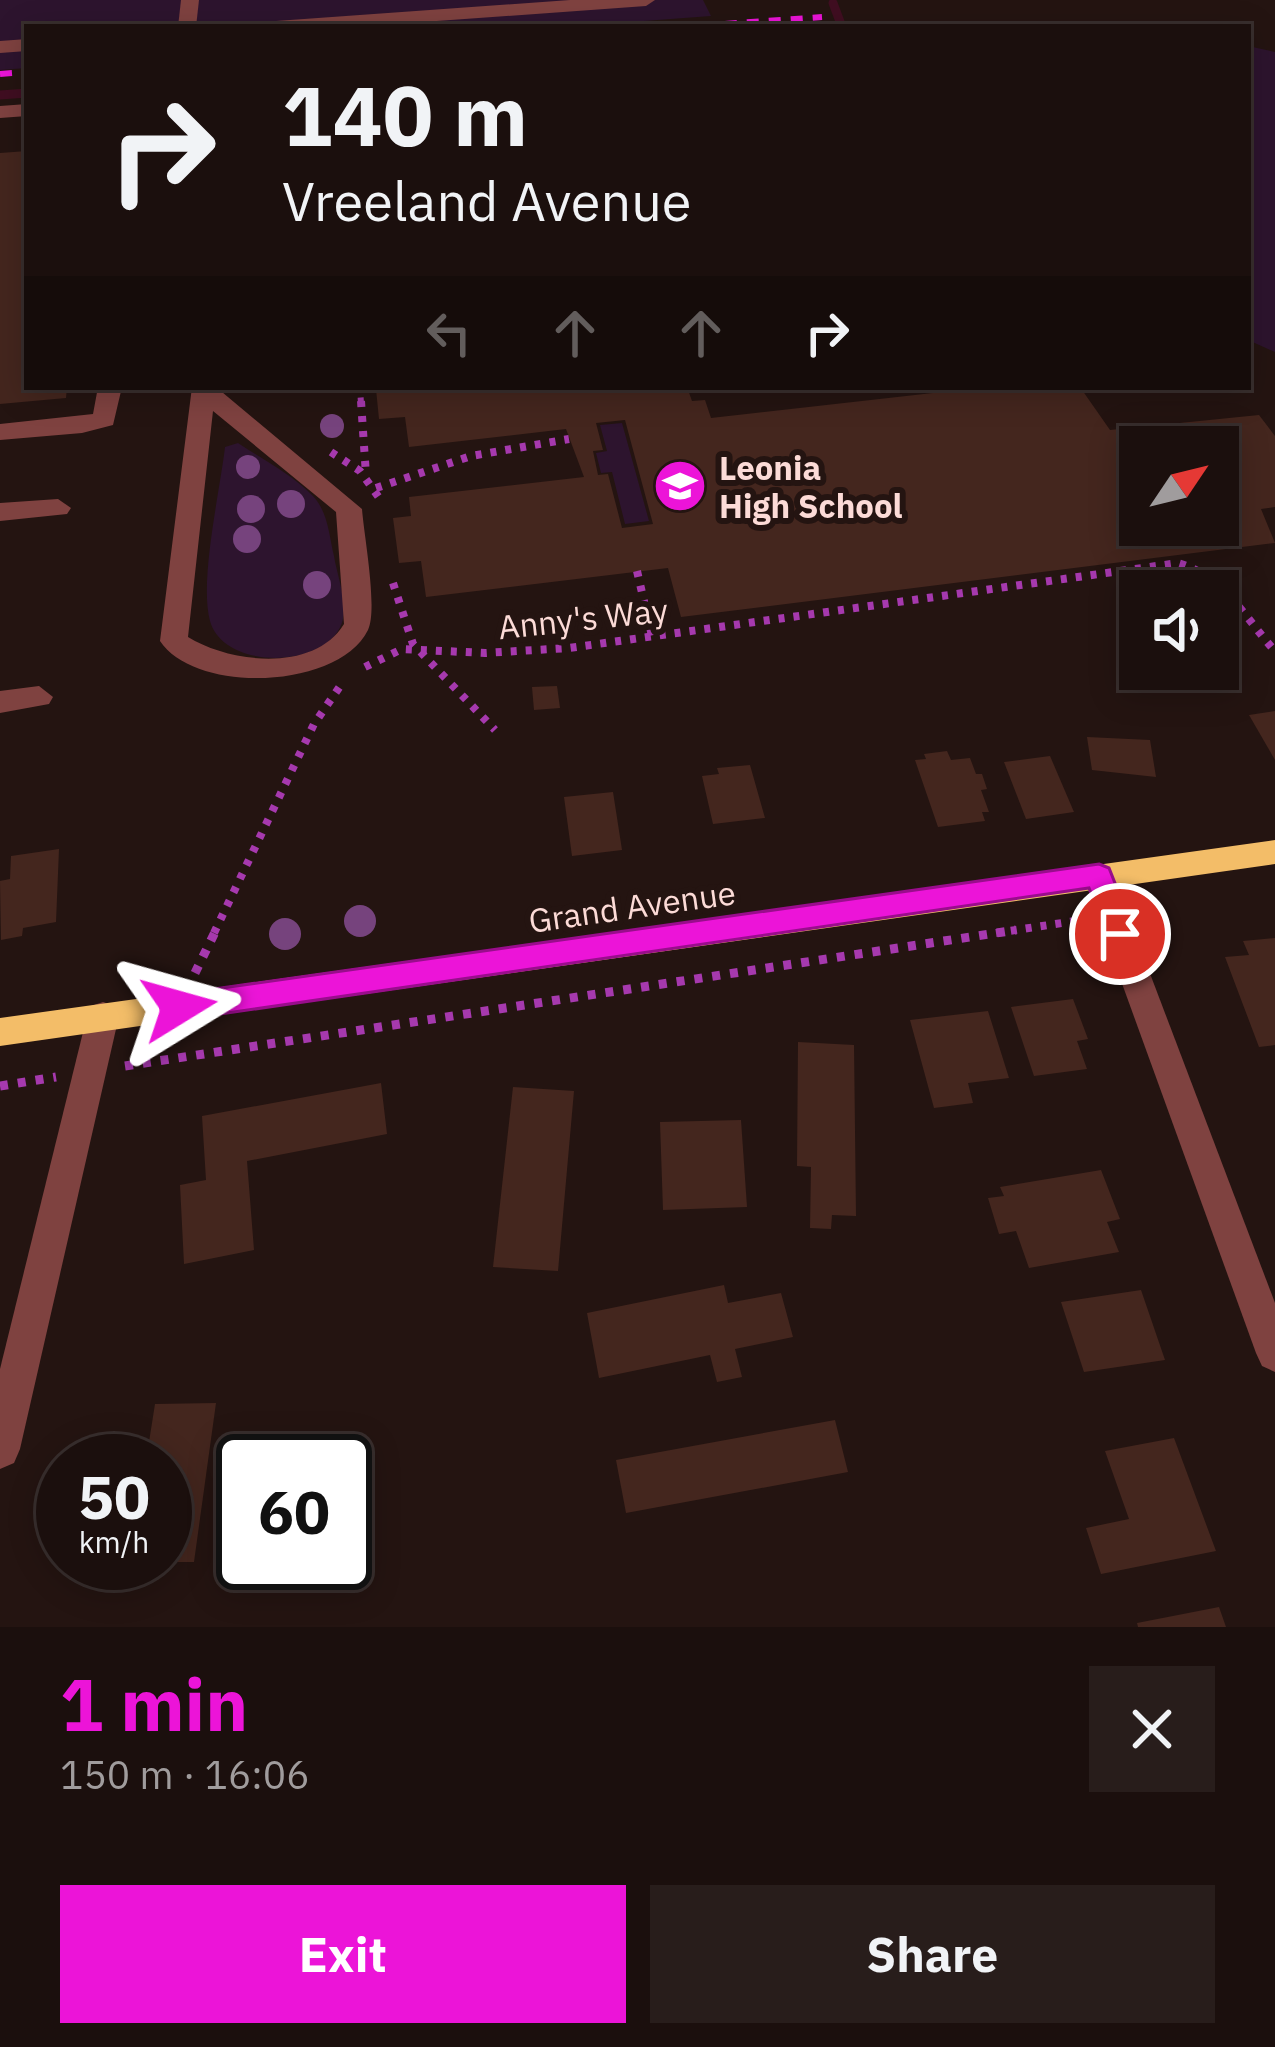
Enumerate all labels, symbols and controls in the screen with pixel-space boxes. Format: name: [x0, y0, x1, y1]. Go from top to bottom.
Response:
text: 140 m: [282, 60, 528, 169]
icon: right: [84, 72, 240, 228]
text: Vreeland Avenue: [282, 166, 691, 236]
icon: left: [416, 300, 482, 366]
icon: ahead: [542, 300, 608, 366]
icon: ahead: [668, 300, 734, 366]
icon: right: [794, 300, 860, 366]
north arrow: [1119, 426, 1239, 546]
map controls: [1119, 426, 1239, 690]
place label: Leonia High School: [719, 446, 903, 527]
school or university icon: Leonia High School: [652, 458, 708, 514]
button: sound: [1119, 570, 1239, 690]
street label: Anny's Way: [496, 588, 670, 648]
street label: Grand Avenue: [526, 870, 738, 942]
pin: [1069, 883, 1171, 985]
icon: arrive: [1087, 901, 1153, 967]
position arrow: [116, 944, 242, 1070]
speed limit sign: 60: [216, 1434, 372, 1590]
text: 50: [78, 1457, 150, 1536]
text: km/h: [79, 1522, 149, 1561]
text: 1 min: [60, 1657, 248, 1751]
button: close: [1089, 1666, 1215, 1792]
text: 150 m · 16:06: [60, 1749, 310, 1800]
button: Exit: [60, 1885, 626, 2023]
button: Share: [650, 1885, 1215, 2023]

